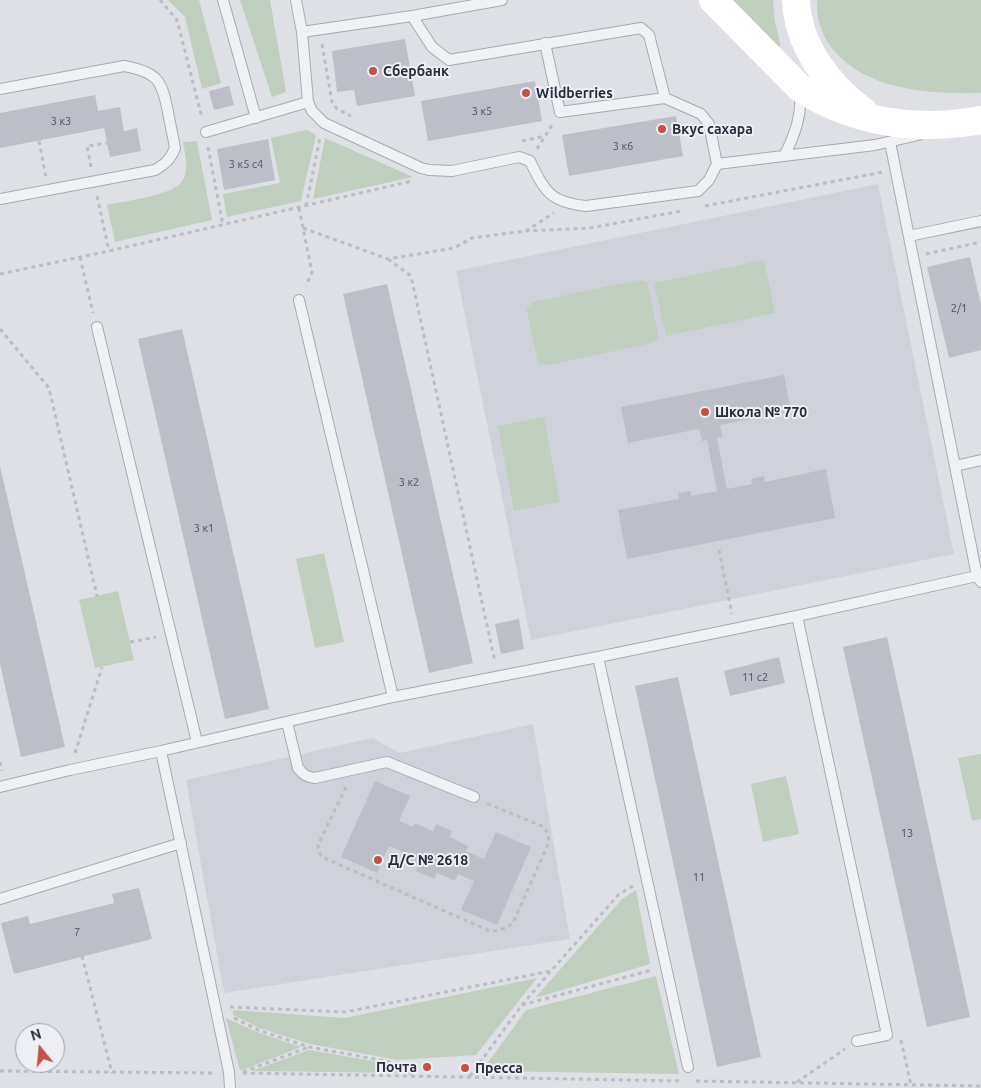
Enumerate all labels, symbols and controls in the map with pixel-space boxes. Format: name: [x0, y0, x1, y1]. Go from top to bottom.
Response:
place label: Сбербанк: [383, 63, 449, 79]
marker: Сбербанк: [367, 65, 379, 77]
place label: Wildberries: [536, 85, 613, 101]
marker: Wildberries: [520, 87, 532, 99]
house number: 3 к5: [472, 104, 492, 118]
house number: 3 к3: [51, 114, 71, 128]
place label: Вкус сахара: [672, 121, 753, 137]
marker: Вкус сахара: [656, 123, 668, 135]
house number: 3 к6: [613, 139, 633, 153]
house number: 3 к5 с4: [229, 157, 263, 171]
house number: 2/1: [951, 301, 967, 315]
place label: Школа № 770: [715, 404, 807, 420]
marker: Школа № 770: [699, 406, 711, 418]
house number: 3 к2: [399, 475, 419, 489]
house number: 3 к1: [194, 521, 214, 535]
house number: 11 с2: [742, 670, 768, 684]
house number: 13: [901, 826, 913, 840]
place label: Д/C № 2618: [388, 852, 468, 868]
marker: Д/C № 2618: [372, 854, 384, 866]
house number: 11: [693, 870, 705, 884]
house number: 7: [74, 925, 80, 939]
north arrow: [15, 1023, 65, 1073]
text: N: [29, 1025, 43, 1044]
place label: Почта: [376, 1059, 417, 1075]
place label: Пресса: [475, 1060, 523, 1076]
marker: Почта: [421, 1061, 433, 1073]
marker: Пресса: [459, 1062, 471, 1074]

